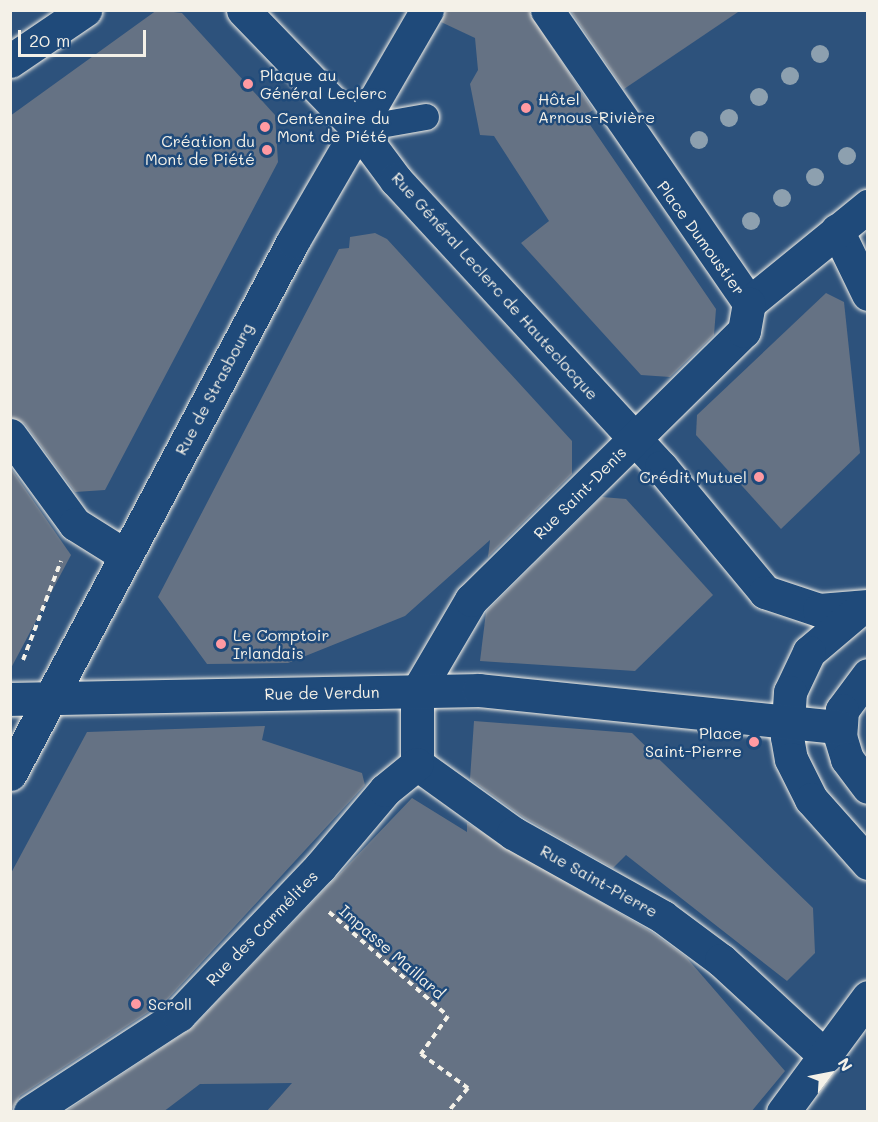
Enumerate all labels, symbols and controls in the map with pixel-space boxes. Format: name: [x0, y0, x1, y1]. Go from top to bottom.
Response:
scale bar: [21, 18, 148, 56]
text: 20 m: [29, 28, 70, 52]
place label: Plaque au Général Leclerc: [260, 65, 387, 103]
marker: Plaque au Général Leclerc: [241, 77, 255, 91]
place label: Hôtel Arnous-Rivière: [538, 89, 655, 127]
marker: Hôtel Arnous-Rivière: [519, 101, 533, 115]
place label: Centenaire du Mont de Piété: [277, 108, 390, 146]
marker: Centenaire du Mont de Piété: [258, 120, 272, 134]
place label: Création du Mont de Piété: [145, 131, 255, 169]
marker: Création du Mont de Piété: [260, 143, 274, 157]
street label: Rue Général Leclerc de Hauteclocque: [388, 168, 602, 404]
street label: Place Dumoustier: [653, 177, 749, 299]
street label: Rue de Strasbourg: [171, 320, 257, 458]
street label: Rue Saint-Denis: [530, 443, 630, 543]
place label: Crédit Mutuel: [639, 467, 747, 487]
marker: Crédit Mutuel: [752, 470, 766, 484]
place label: Le Comptoir Irlandais: [233, 625, 329, 663]
marker: Le Comptoir Irlandais: [214, 637, 228, 651]
street label: Rue de Verdun: [264, 682, 380, 704]
place label: Place Saint-Pierre: [645, 723, 742, 761]
marker: Place Saint-Pierre: [747, 735, 761, 749]
street label: Rue Saint-Pierre: [537, 841, 661, 921]
street label: Rue des Carmélites: [202, 866, 322, 990]
street label: Impasse Maillard: [335, 901, 449, 1003]
place label: Scroll: [148, 994, 192, 1014]
marker: Scroll: [129, 997, 143, 1011]
north arrow: [800, 1044, 860, 1104]
text: N: [834, 1053, 858, 1075]

